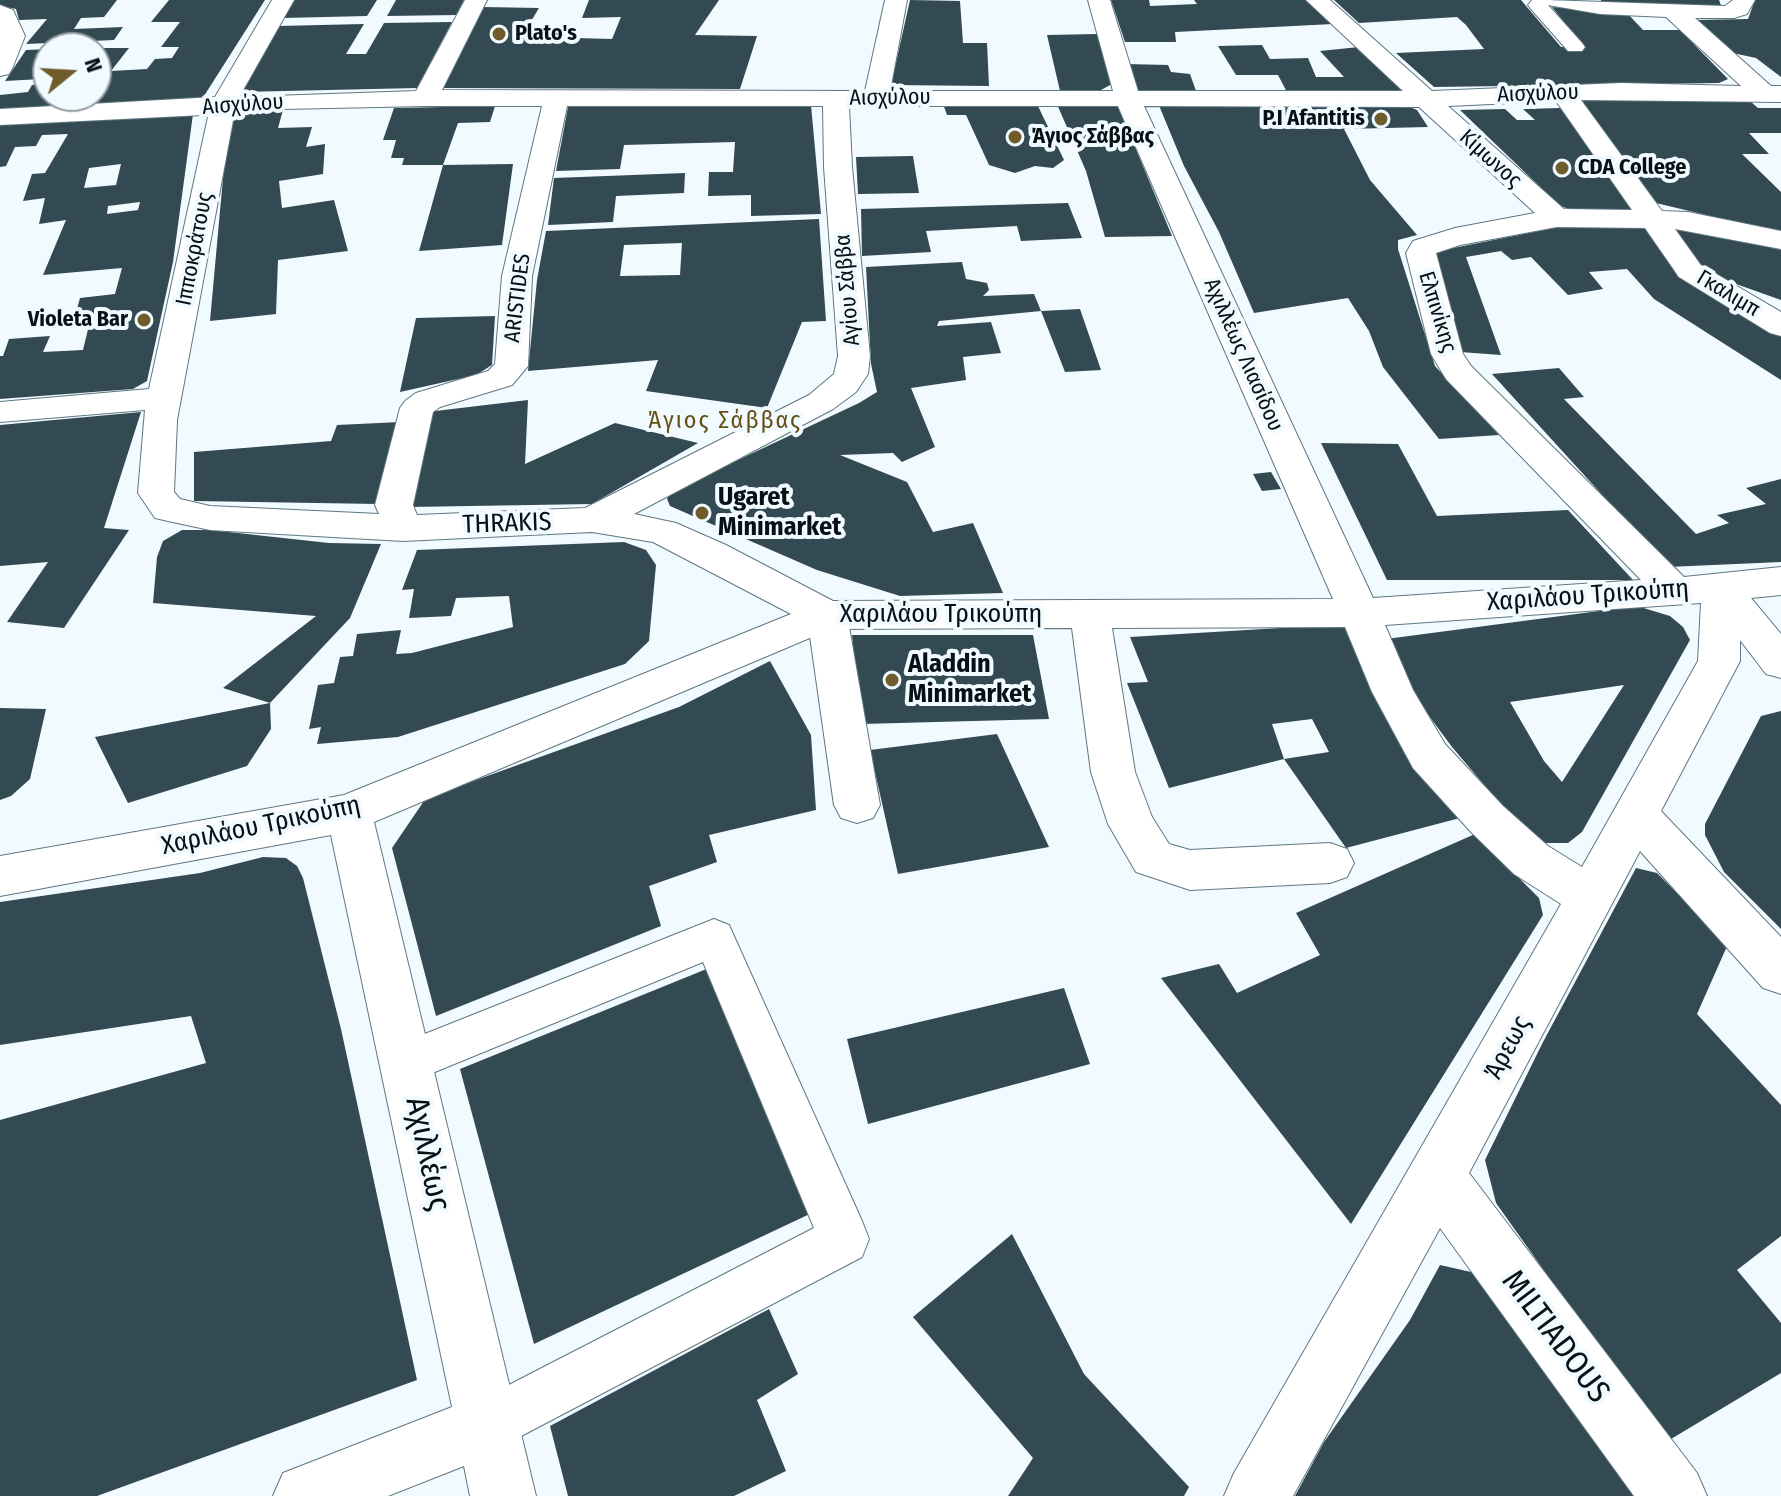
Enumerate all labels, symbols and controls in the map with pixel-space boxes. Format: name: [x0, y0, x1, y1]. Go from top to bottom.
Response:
place label: Plato's: [515, 21, 577, 47]
marker: Plato's: [490, 25, 508, 43]
north arrow: [32, 32, 112, 112]
text: N: [79, 55, 108, 75]
street label: Αισχύλου: [1497, 79, 1579, 109]
street label: Αισχύλου: [849, 84, 931, 112]
street label: Αισχύλου: [201, 89, 285, 121]
place label: P.I Afantitis: [1262, 106, 1365, 132]
marker: P.I Afantitis: [1372, 110, 1390, 128]
place label: Άγιος Σάββας: [1031, 124, 1154, 150]
street label: Κίμωνος: [1453, 124, 1527, 194]
marker: Άγιος Σάββας: [1006, 128, 1024, 146]
place label: CDA College: [1578, 155, 1686, 181]
marker: CDA College: [1553, 159, 1571, 177]
street label: Ιπποκράτους: [171, 190, 219, 308]
street label: Αγίου Σάββα: [830, 233, 866, 347]
street label: ARISTIDES: [499, 252, 537, 344]
street label: Γκαλιμπ: [1692, 265, 1764, 323]
street label: Ελπινίκης: [1412, 268, 1462, 356]
street label: Αχιλλέως Λιασίδου: [1197, 274, 1289, 436]
place label: Violeta Bar: [28, 307, 128, 333]
marker: Violeta Bar: [135, 311, 153, 329]
district label: Άγιος Σάββας: [648, 407, 802, 435]
place label: Ugaret Minimarket: [718, 482, 841, 544]
marker: Ugaret Minimarket: [693, 504, 711, 522]
street label: THRAKIS: [462, 507, 552, 541]
street label: Χαριλάου Τρικούπη: [1486, 573, 1690, 619]
street label: Χαριλάου Τρικούπη: [840, 599, 1042, 631]
place label: Aladdin Minimarket: [908, 649, 1031, 710]
marker: Aladdin Minimarket: [883, 671, 901, 689]
street label: Χαριλάου Τρικούπη: [159, 790, 363, 862]
street label: Άρεως: [1478, 1011, 1538, 1085]
street label: Αχιλλέως: [396, 1094, 458, 1214]
street label: MILTIADOUS: [1493, 1263, 1617, 1411]

